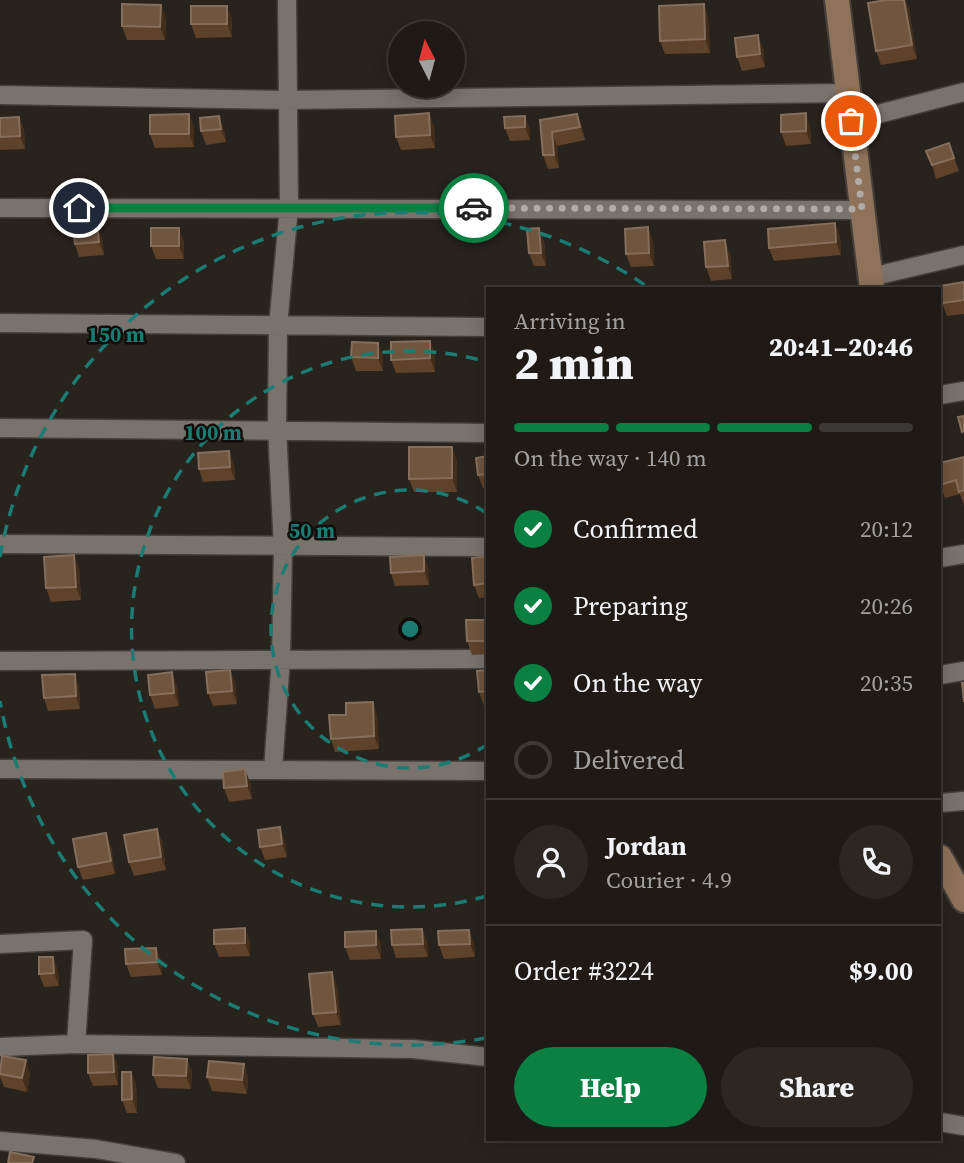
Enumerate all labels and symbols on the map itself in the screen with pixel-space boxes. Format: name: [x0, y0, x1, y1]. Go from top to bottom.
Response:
north arrow: [388, 21, 466, 98]
pin: [821, 91, 881, 151]
courier: [439, 173, 509, 243]
pin: [49, 178, 109, 238]
text: 150 m: [87, 320, 145, 349]
text: 100 m: [184, 418, 242, 447]
text: 50 m: [289, 516, 335, 545]
centre of rings: [398, 617, 422, 641]

